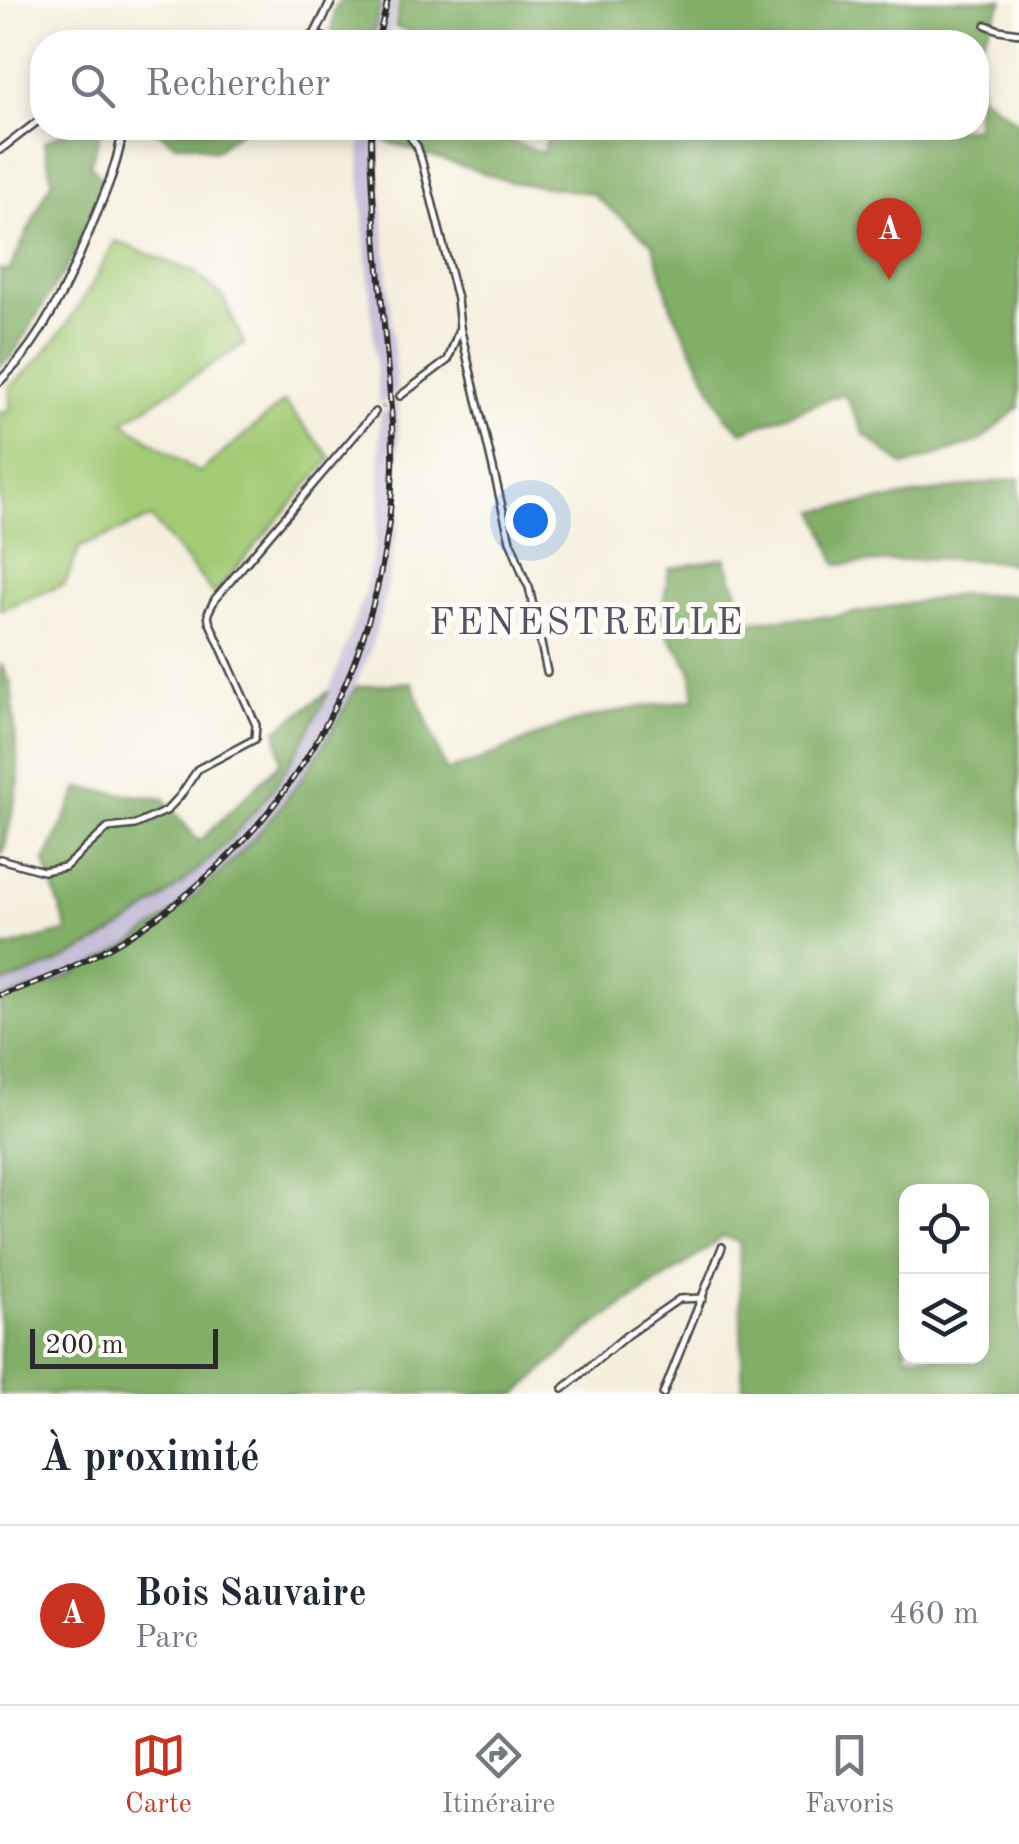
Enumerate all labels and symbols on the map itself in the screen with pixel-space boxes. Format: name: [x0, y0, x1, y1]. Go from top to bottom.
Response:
pin: A: [856, 198, 922, 280]
your location: [505, 495, 556, 546]
district label: FENESTRELLE: [429, 605, 745, 643]
scale bar: [30, 1324, 218, 1368]

